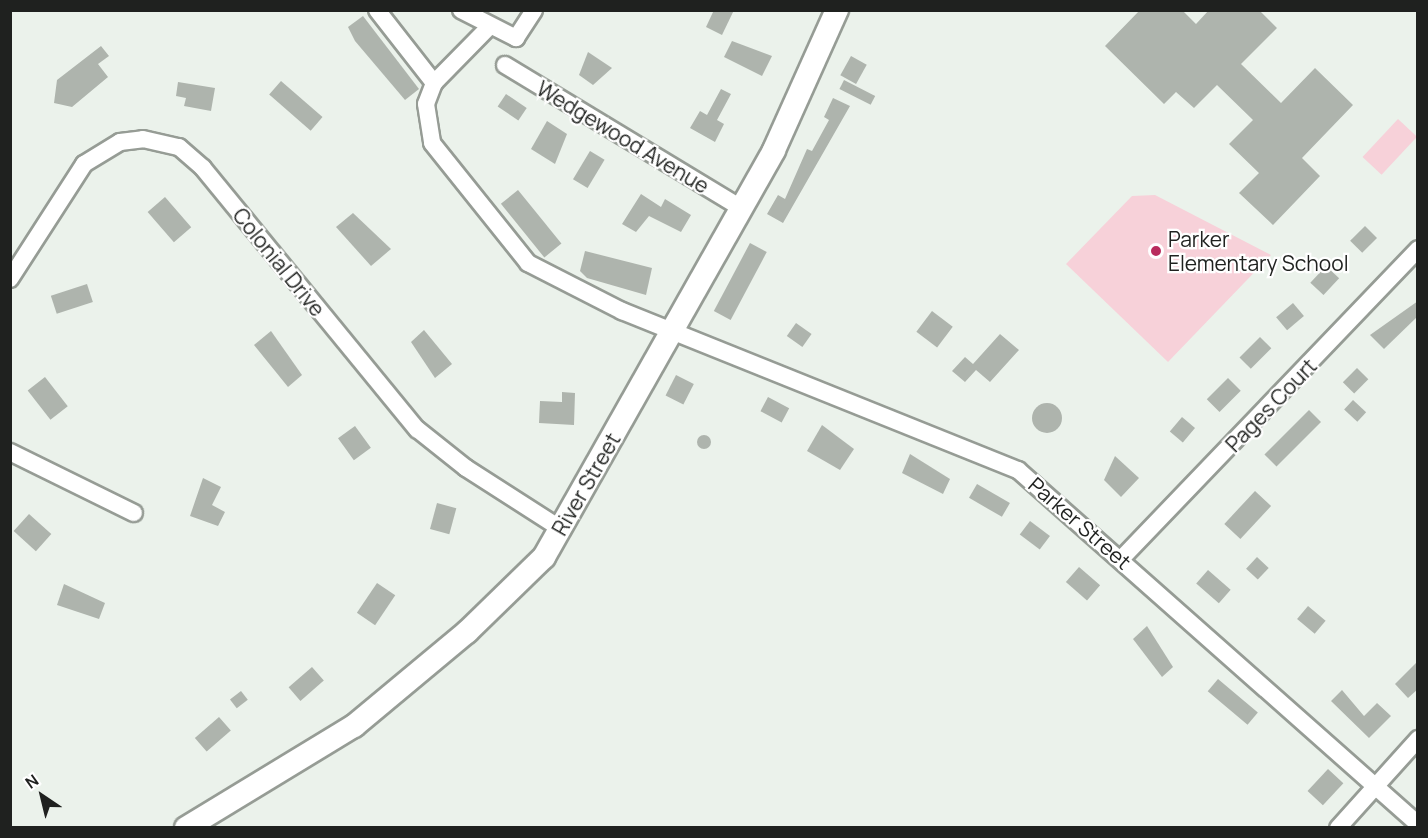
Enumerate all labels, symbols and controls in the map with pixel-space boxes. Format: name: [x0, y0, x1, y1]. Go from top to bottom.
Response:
street label: Wedgewood Avenue: [532, 76, 714, 198]
street label: Colonial Drive: [228, 203, 330, 321]
place label: Parker Elementary School: [1168, 226, 1349, 276]
marker: Parker Elementary School: [1149, 244, 1163, 258]
street label: Pages Court: [1220, 353, 1322, 457]
street label: River Street: [547, 428, 625, 540]
street label: Parker Street: [1024, 472, 1136, 574]
north arrow: [12, 766, 72, 826]
text: N: [21, 769, 43, 794]

